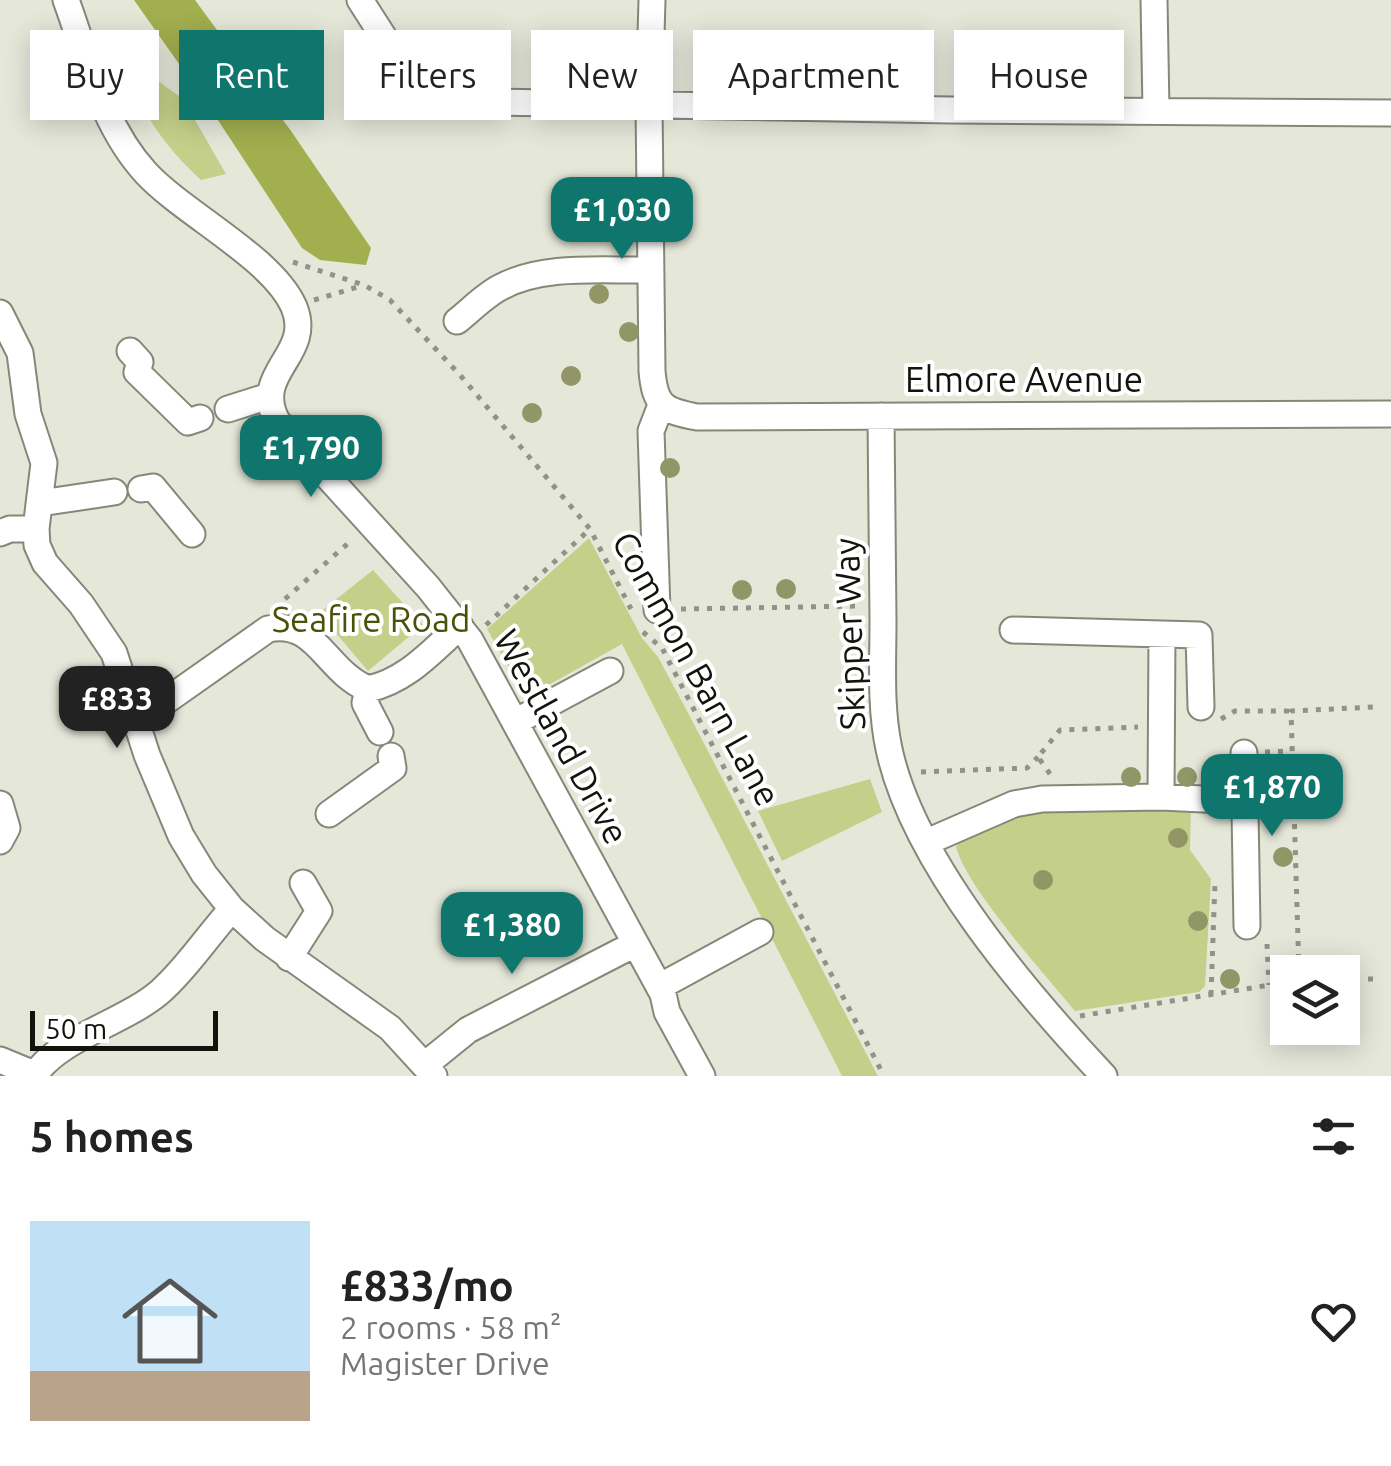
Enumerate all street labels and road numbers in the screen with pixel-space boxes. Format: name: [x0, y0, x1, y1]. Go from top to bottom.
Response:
street label: Elmore Avenue: [905, 359, 1143, 399]
street label: Common Barn Lane: [605, 524, 789, 813]
street label: Skipper Way: [826, 537, 872, 731]
street label: Westland Drive: [487, 622, 637, 851]

